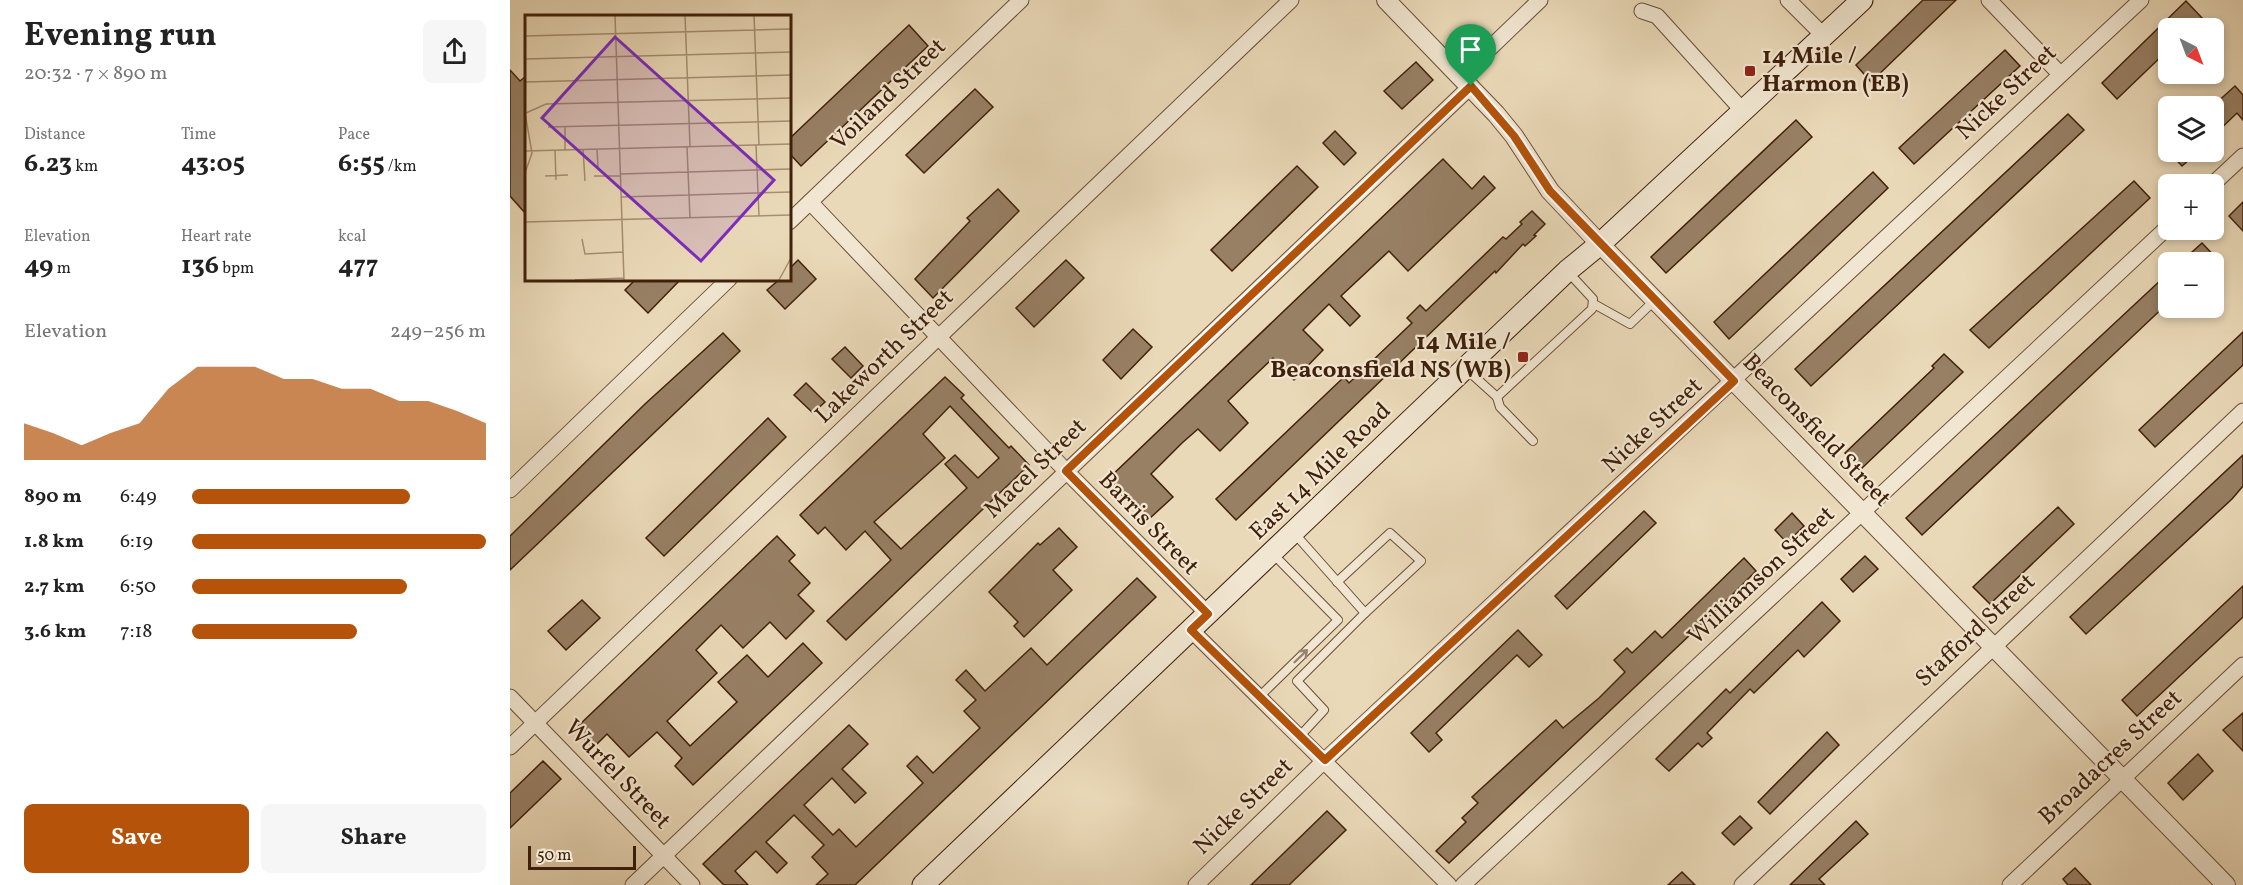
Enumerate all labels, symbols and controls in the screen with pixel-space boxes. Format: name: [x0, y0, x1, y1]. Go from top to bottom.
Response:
text: Evening run: [24, 14, 217, 60]
inset map: [525, 15, 790, 280]
north arrow: [2158, 18, 2224, 84]
map controls: [2158, 18, 2224, 318]
button: share: [423, 20, 486, 83]
pin: [1445, 24, 1496, 86]
street label: Voiland Street: [824, 31, 954, 159]
icon: arrive: [1454, 33, 1487, 66]
street label: Nicke Street: [1949, 37, 2065, 149]
place label: 14 Mile / Harmon (EB): [1762, 40, 1909, 102]
text: 20:32 · 7 × 890 m: [24, 60, 168, 88]
marker: 14 Mile / Harmon (EB): [1743, 64, 1757, 78]
button: layers: [2158, 96, 2224, 162]
text: Distance: [24, 124, 85, 146]
text: Time: [181, 124, 216, 146]
text: Pace: [338, 124, 370, 146]
text: 6.23: [24, 146, 72, 182]
text: 43:05: [181, 146, 245, 182]
text: 6:55: [338, 146, 385, 182]
text: km: [72, 156, 98, 178]
text: /km: [385, 156, 417, 178]
button: +: [2158, 174, 2224, 240]
text: Elevation: [24, 226, 91, 248]
text: Heart rate: [181, 226, 252, 248]
text: kcal: [338, 226, 366, 248]
text: 49: [24, 248, 53, 284]
text: 136: [181, 248, 219, 284]
text: 477: [338, 248, 378, 284]
button: −: [2158, 252, 2224, 318]
text: m: [53, 258, 71, 280]
text: bpm: [219, 258, 254, 280]
street label: Lakeworth Street: [808, 282, 962, 432]
text: Elevation: [24, 318, 107, 346]
text: 249–256 m: [390, 318, 486, 346]
place label: 14 Mile / Beaconsfield NS (WB): [1270, 326, 1511, 388]
street label: Beaconsfield Street: [1734, 347, 1898, 515]
marker: 14 Mile / Beaconsfield NS (WB): [1516, 350, 1530, 364]
street label: Nicke Street: [1595, 370, 1711, 482]
street label: East 14 Mile Road: [1242, 395, 1400, 549]
street label: Macel Street: [977, 411, 1095, 527]
street label: Barris Street: [1090, 465, 1206, 583]
text: 890 m: [24, 483, 82, 511]
text: 6:49: [120, 483, 157, 511]
street label: Williamson Street: [1681, 499, 1843, 653]
text: 1.8 km: [24, 528, 84, 556]
text: 6:19: [120, 528, 153, 556]
street label: Stafford Street: [1908, 566, 2044, 696]
text: 2.7 km: [24, 573, 85, 601]
text: 6:50: [120, 573, 156, 601]
text: 3.6 km: [24, 618, 86, 646]
text: 7:18: [120, 618, 152, 646]
one-way arrow: [1293, 649, 1308, 664]
street label: Broadacres Street: [2032, 682, 2190, 834]
street label: Wurfel Street: [556, 712, 678, 838]
street label: Nicke Street: [1187, 751, 1301, 863]
button: Save: [24, 804, 249, 873]
button: Share: [261, 804, 486, 873]
scale bar: [528, 843, 636, 870]
text: 50 m: [537, 845, 571, 867]

